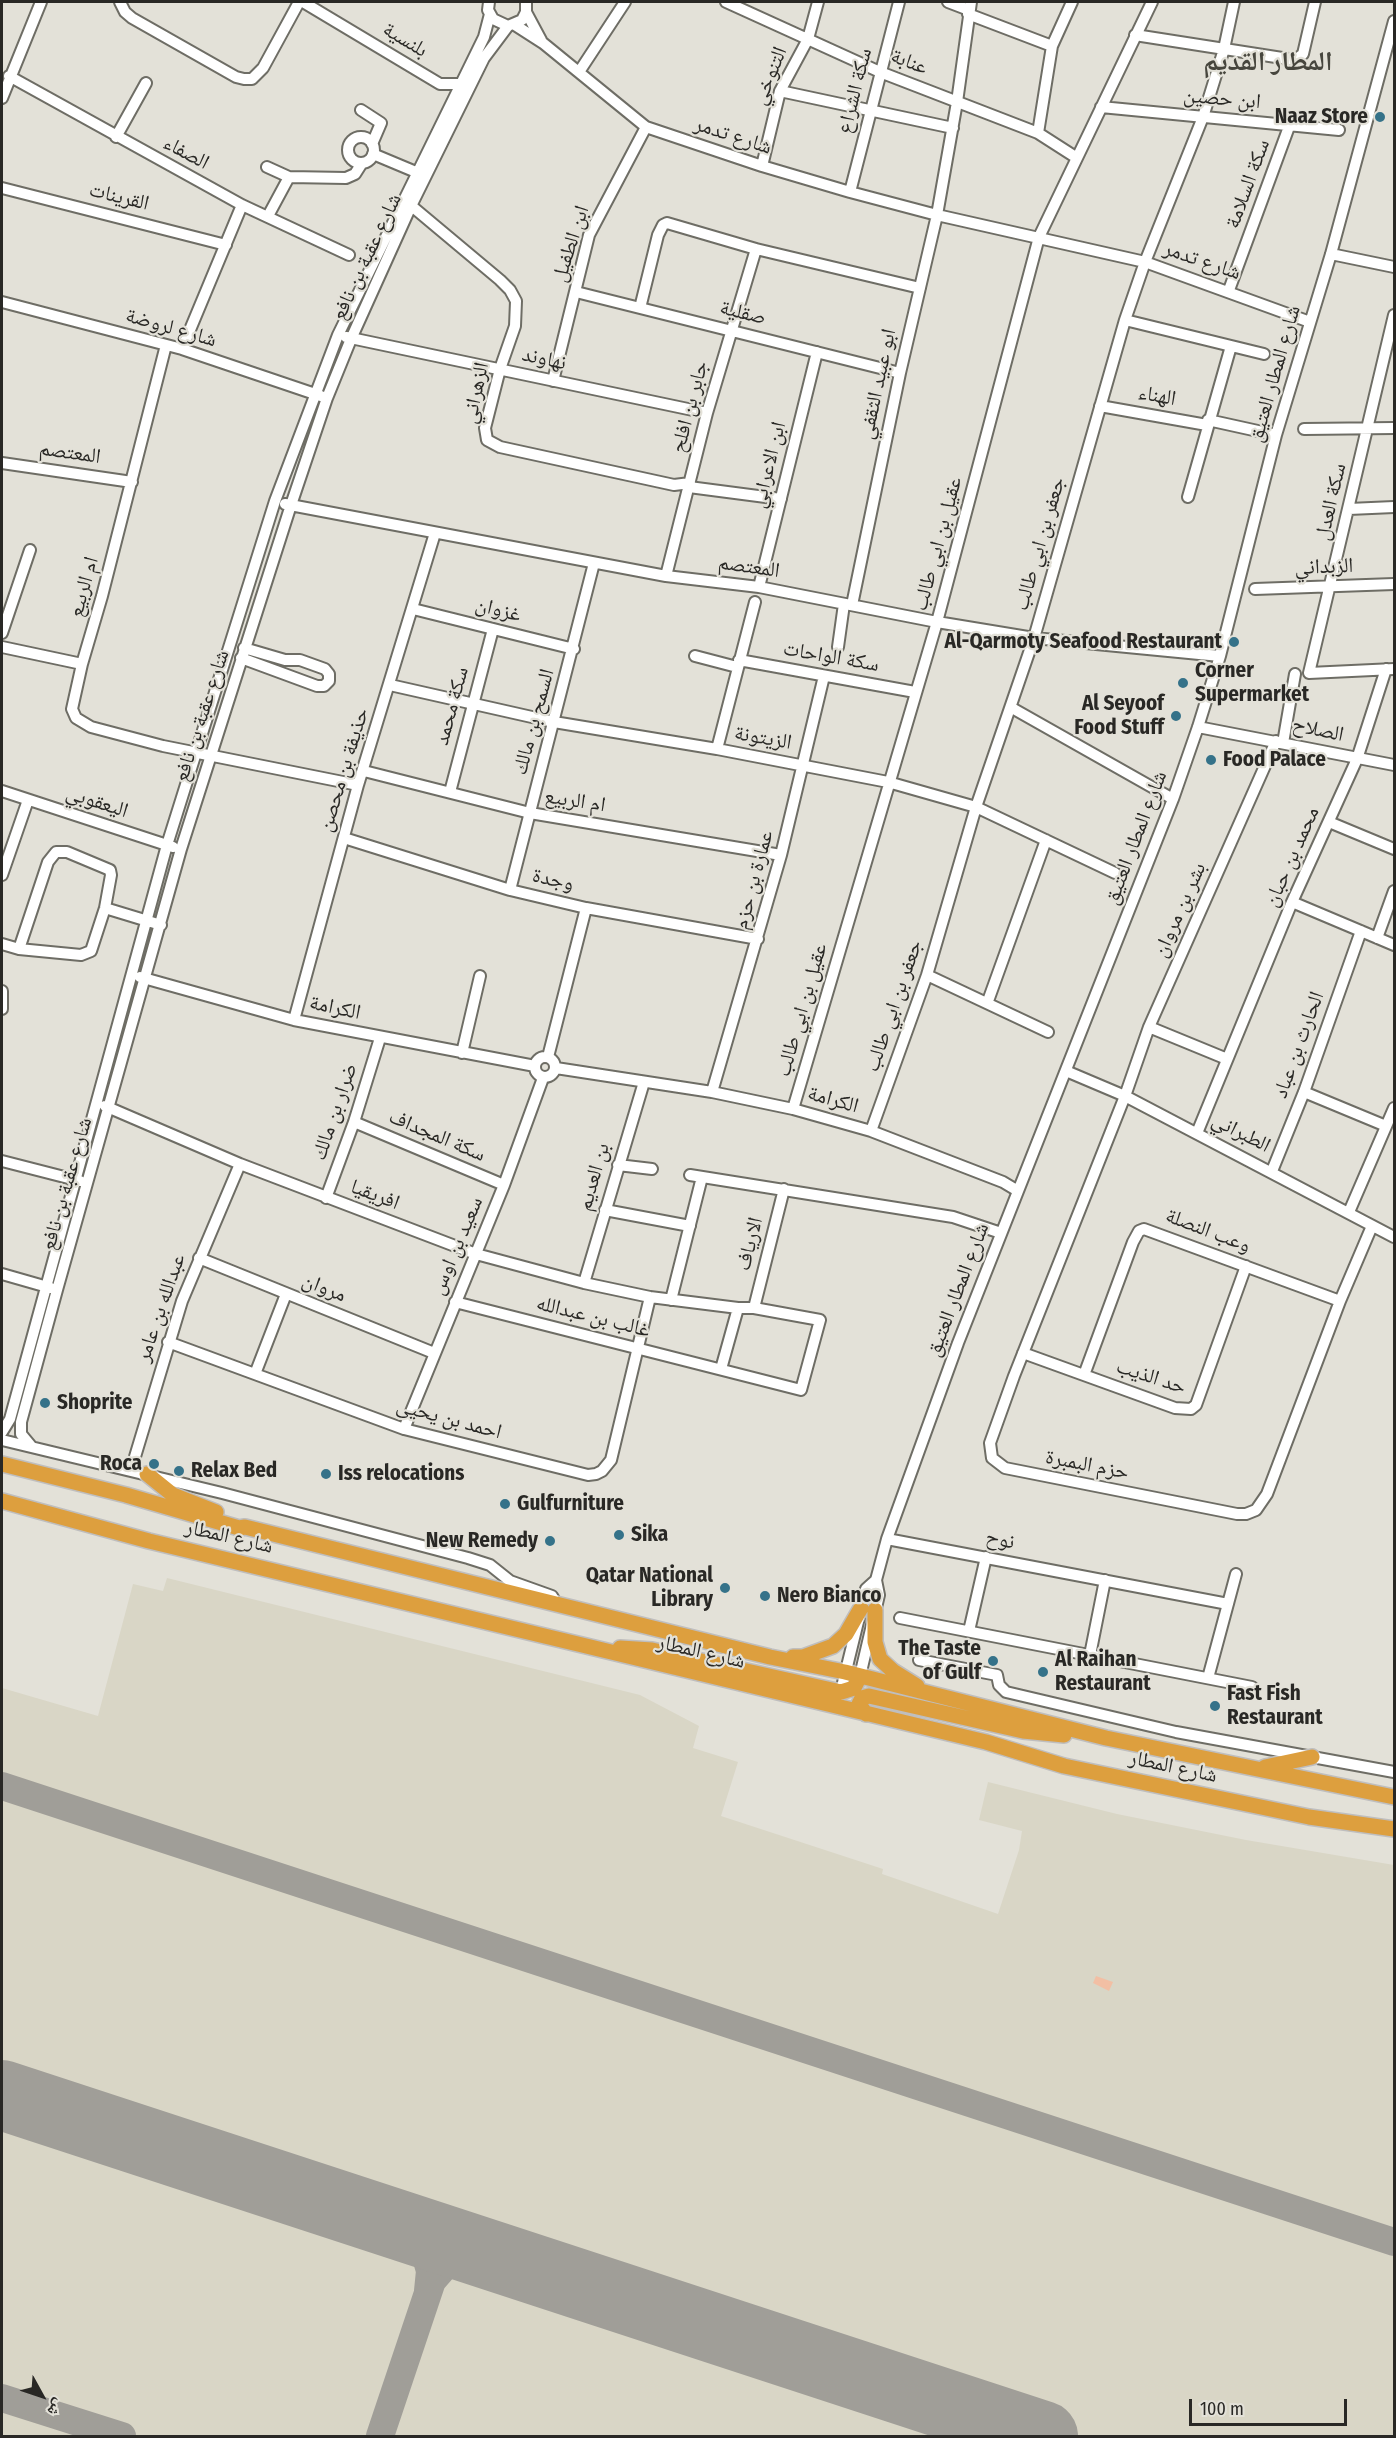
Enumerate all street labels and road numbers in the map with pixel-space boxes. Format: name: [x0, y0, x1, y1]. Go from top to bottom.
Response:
street label: بلنسية: [378, 17, 432, 63]
street label: التنوخي: [747, 43, 793, 109]
street label: عنابة: [887, 44, 931, 80]
street label: سكة الشراع: [832, 46, 878, 136]
street label: ابن حصين: [1182, 83, 1262, 115]
street label: شارع تدمر: [691, 112, 775, 160]
street label: الصفاء: [159, 131, 213, 175]
street label: سكة السلامة: [1220, 136, 1276, 232]
street label: القرينات: [86, 177, 152, 217]
street label: شارع عقبة بن نافع: [327, 190, 407, 324]
street label: ابن الطفيل: [547, 203, 595, 285]
street label: شارع تدمر: [1160, 236, 1244, 286]
street label: صقلية: [717, 295, 769, 331]
street label: شارع لروضة: [123, 303, 219, 353]
street label: شارع المطار العتيق: [1243, 303, 1307, 445]
street label: ابو عبيد الثقفي: [854, 326, 902, 442]
street label: نهاوند: [520, 342, 568, 376]
street label: جابر بن افلح: [666, 358, 714, 456]
street label: الزهراني: [457, 360, 495, 426]
street label: الهناء: [1136, 380, 1178, 412]
street label: ابن الاعرابي: [746, 419, 792, 511]
street label: المعتصم: [38, 436, 102, 470]
street label: سكة العدل: [1310, 461, 1352, 543]
street label: عقيل بن ابي طالب: [908, 474, 968, 614]
street label: جعفر بن ابي طالب: [1009, 474, 1071, 614]
street label: المعتصم: [717, 550, 781, 584]
street label: الزبداني: [1294, 553, 1354, 581]
street label: ام الربيع: [63, 554, 105, 620]
street label: غزوان: [473, 592, 523, 628]
street label: سكة الواحات: [781, 636, 881, 678]
street label: شارع عقبة بن نافع: [169, 647, 235, 785]
street label: سكة محمد: [429, 664, 475, 748]
street label: السمح بن مالك: [508, 666, 560, 778]
street label: حذيفة بن محصن: [313, 705, 375, 835]
street label: الصلاح: [1290, 712, 1346, 748]
street label: الزيتونة: [732, 721, 794, 755]
street label: شارع المطار العتيق: [1099, 768, 1173, 908]
street label: اليعقوبي: [63, 780, 131, 824]
street label: ام الربيع: [543, 784, 607, 818]
street label: محمد بن حبان: [1259, 803, 1325, 911]
street label: عمارة بن حزم: [729, 828, 779, 932]
street label: بشر بن مروان: [1148, 859, 1212, 961]
street label: وجدة: [530, 863, 576, 897]
street label: جعفر بن ابي طالب: [860, 937, 928, 1075]
street label: عقيل بن ابي طالب: [771, 940, 833, 1080]
street label: الحارث بن عباد: [1268, 988, 1330, 1102]
street label: الكرامة: [307, 990, 363, 1026]
street label: ضرار بن مالك: [307, 1060, 363, 1164]
street label: الكرامة: [805, 1081, 861, 1119]
street label: سكة المجداف: [385, 1104, 489, 1168]
street label: الطبراني: [1207, 1108, 1275, 1158]
street label: شارع عقبة بن نافع: [36, 1115, 98, 1253]
street label: بن العديم: [572, 1140, 616, 1214]
street label: افريقيا: [347, 1174, 403, 1216]
street label: سعيد بن اوس: [425, 1193, 489, 1299]
street label: وعب النصلة: [1162, 1203, 1254, 1259]
street label: الارياف: [731, 1215, 769, 1273]
street label: شارع المطار العتيق: [921, 1220, 995, 1360]
street label: عبدالله بن عامر: [131, 1251, 191, 1365]
street label: مروان: [298, 1268, 350, 1308]
street label: غالب بن عبدالله: [534, 1291, 652, 1343]
street label: حد الذيب: [1113, 1354, 1189, 1400]
street label: احمد بن يحيى: [394, 1393, 504, 1445]
street label: حزم البمبرة: [1043, 1445, 1131, 1485]
street label: شارع المطار: [183, 1515, 275, 1559]
street label: نوح: [983, 1525, 1017, 1555]
street label: شارع المطار: [655, 1630, 747, 1674]
street label: شارع المطار: [1127, 1745, 1219, 1789]

